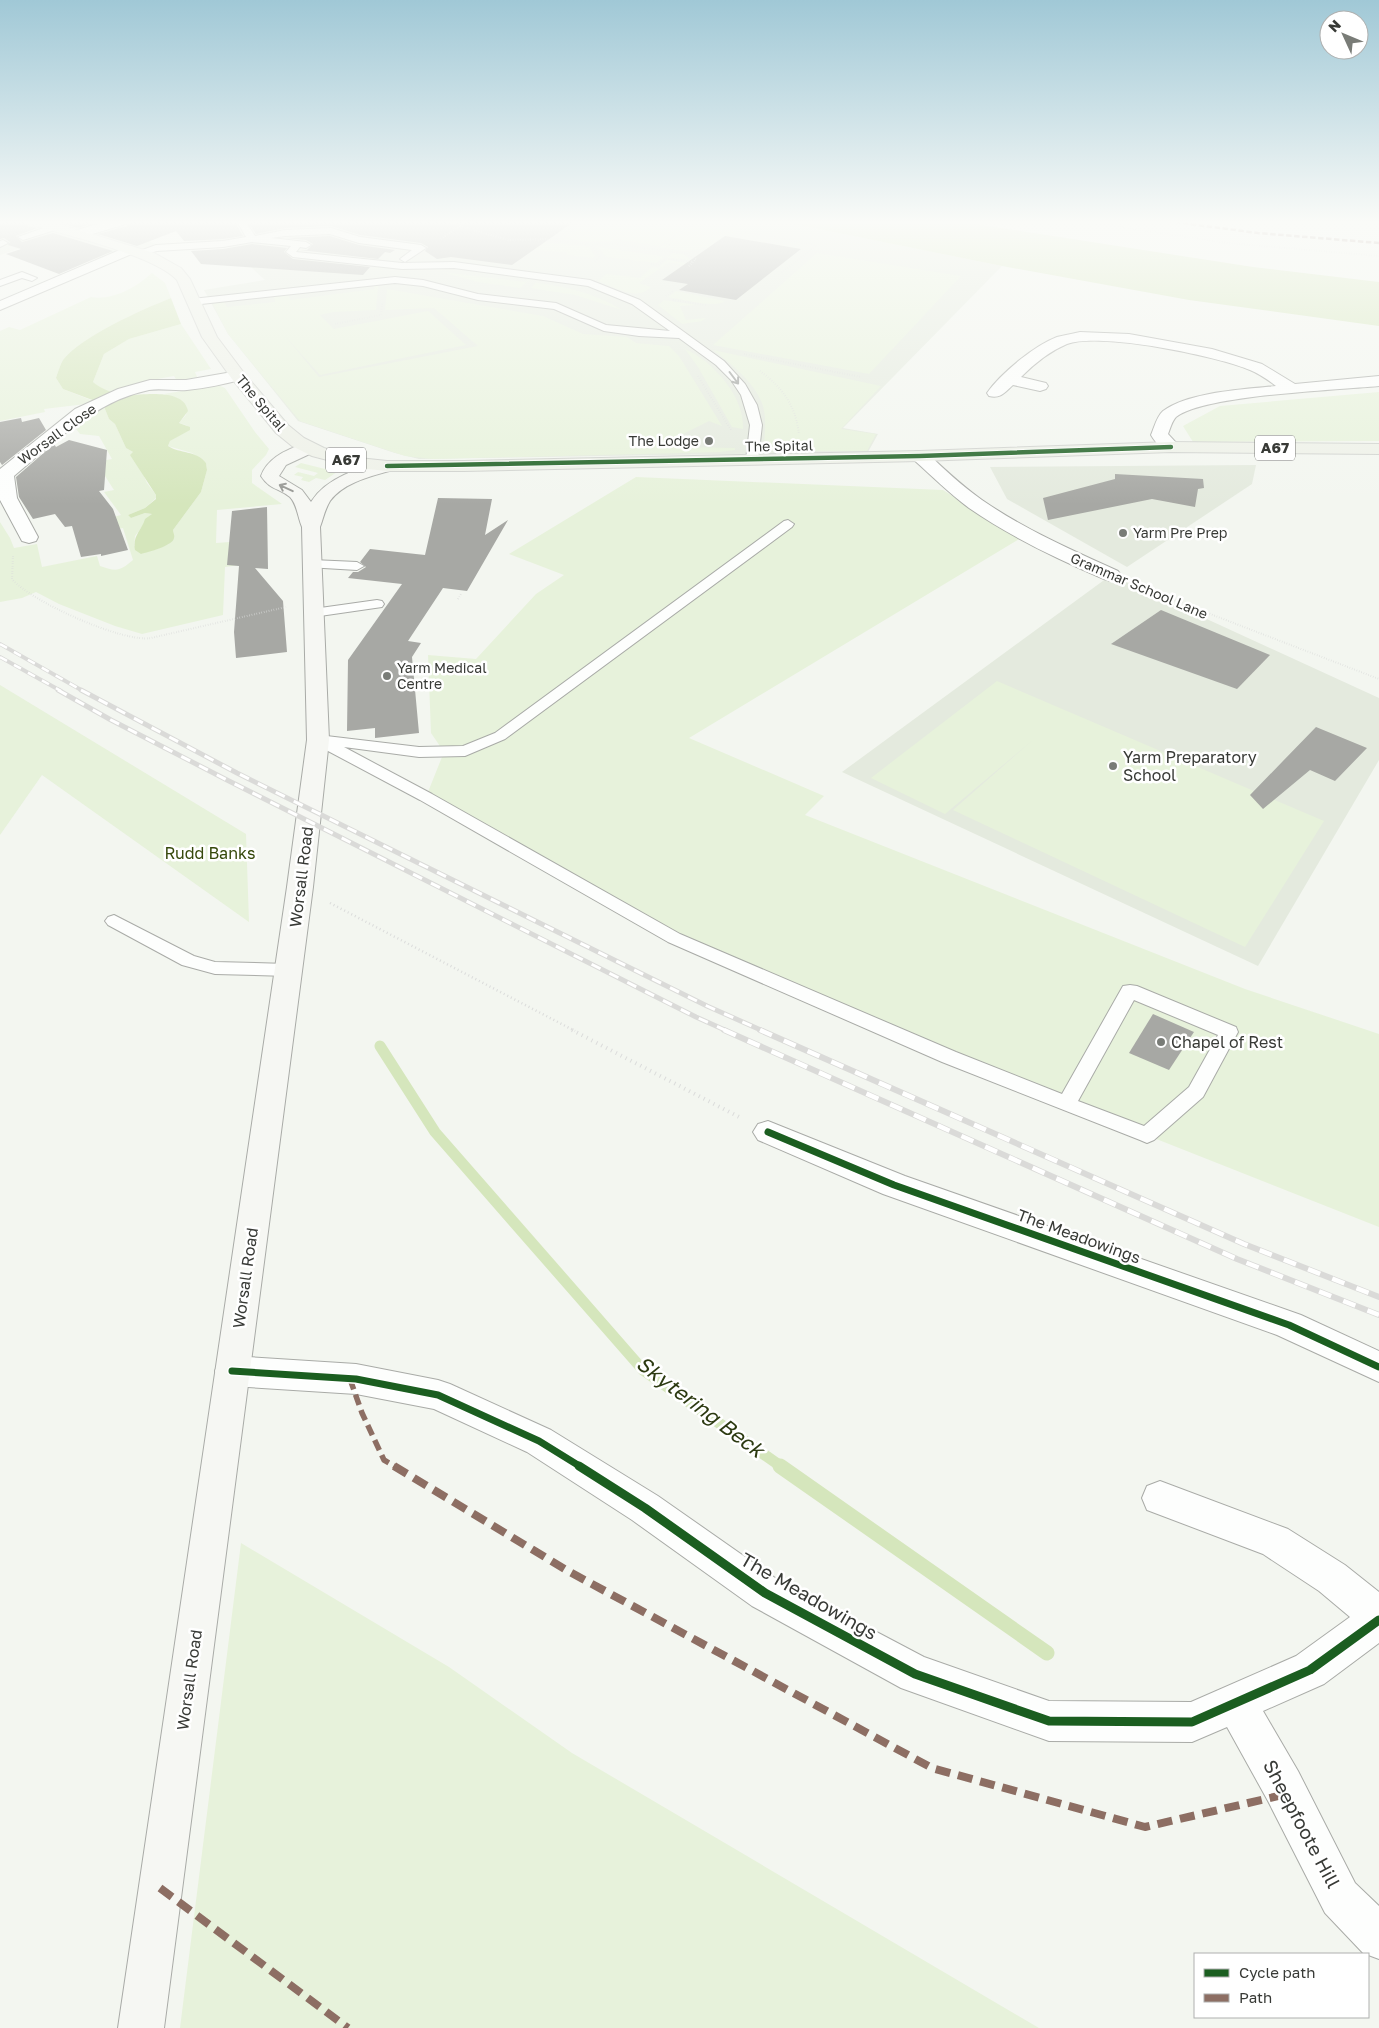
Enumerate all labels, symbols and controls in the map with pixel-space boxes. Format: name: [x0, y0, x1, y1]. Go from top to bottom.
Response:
north arrow: [1319, 10, 1369, 60]
text: N: [1324, 16, 1344, 35]
street label: The Spital: [233, 371, 290, 434]
one-way arrow: [729, 371, 740, 384]
street label: Worsall Close: [14, 400, 99, 468]
place label: The Lodge: [629, 432, 699, 449]
marker: The Lodge: [703, 435, 715, 447]
street label: The Spital: [745, 436, 813, 455]
road number: A67: [1255, 436, 1295, 460]
road number: A67: [326, 448, 366, 472]
one-way arrow: [279, 482, 294, 492]
place label: Yarm Pre Prep: [1133, 524, 1227, 541]
marker: Yarm Pre Prep: [1117, 527, 1129, 539]
street label: Grammar School Lane: [1068, 549, 1210, 622]
place label: Yarm Medical Centre: [397, 659, 487, 692]
marker: Yarm Medical Centre: [381, 670, 393, 682]
place label: Yarm Preparatory School: [1123, 747, 1257, 785]
marker: Yarm Preparatory School: [1107, 760, 1119, 772]
street label: Worsall Road: [285, 825, 317, 929]
park label: Rudd Banks: [164, 843, 256, 863]
place label: Chapel of Rest: [1171, 1032, 1283, 1052]
marker: Chapel of Rest: [1155, 1036, 1167, 1048]
street label: The Meadowings: [1015, 1204, 1143, 1268]
street label: Worsall Road: [228, 1226, 262, 1330]
water label: Skytering Beck: [632, 1350, 771, 1464]
street label: The Meadowings: [737, 1547, 882, 1644]
street label: Worsall Road: [172, 1628, 206, 1732]
street label: Sheepfoote Hill: [1259, 1756, 1346, 1892]
legend: [1194, 1953, 1369, 2018]
text: Cycle path: [1239, 1963, 1315, 1981]
text: Path: [1239, 1988, 1272, 2006]

